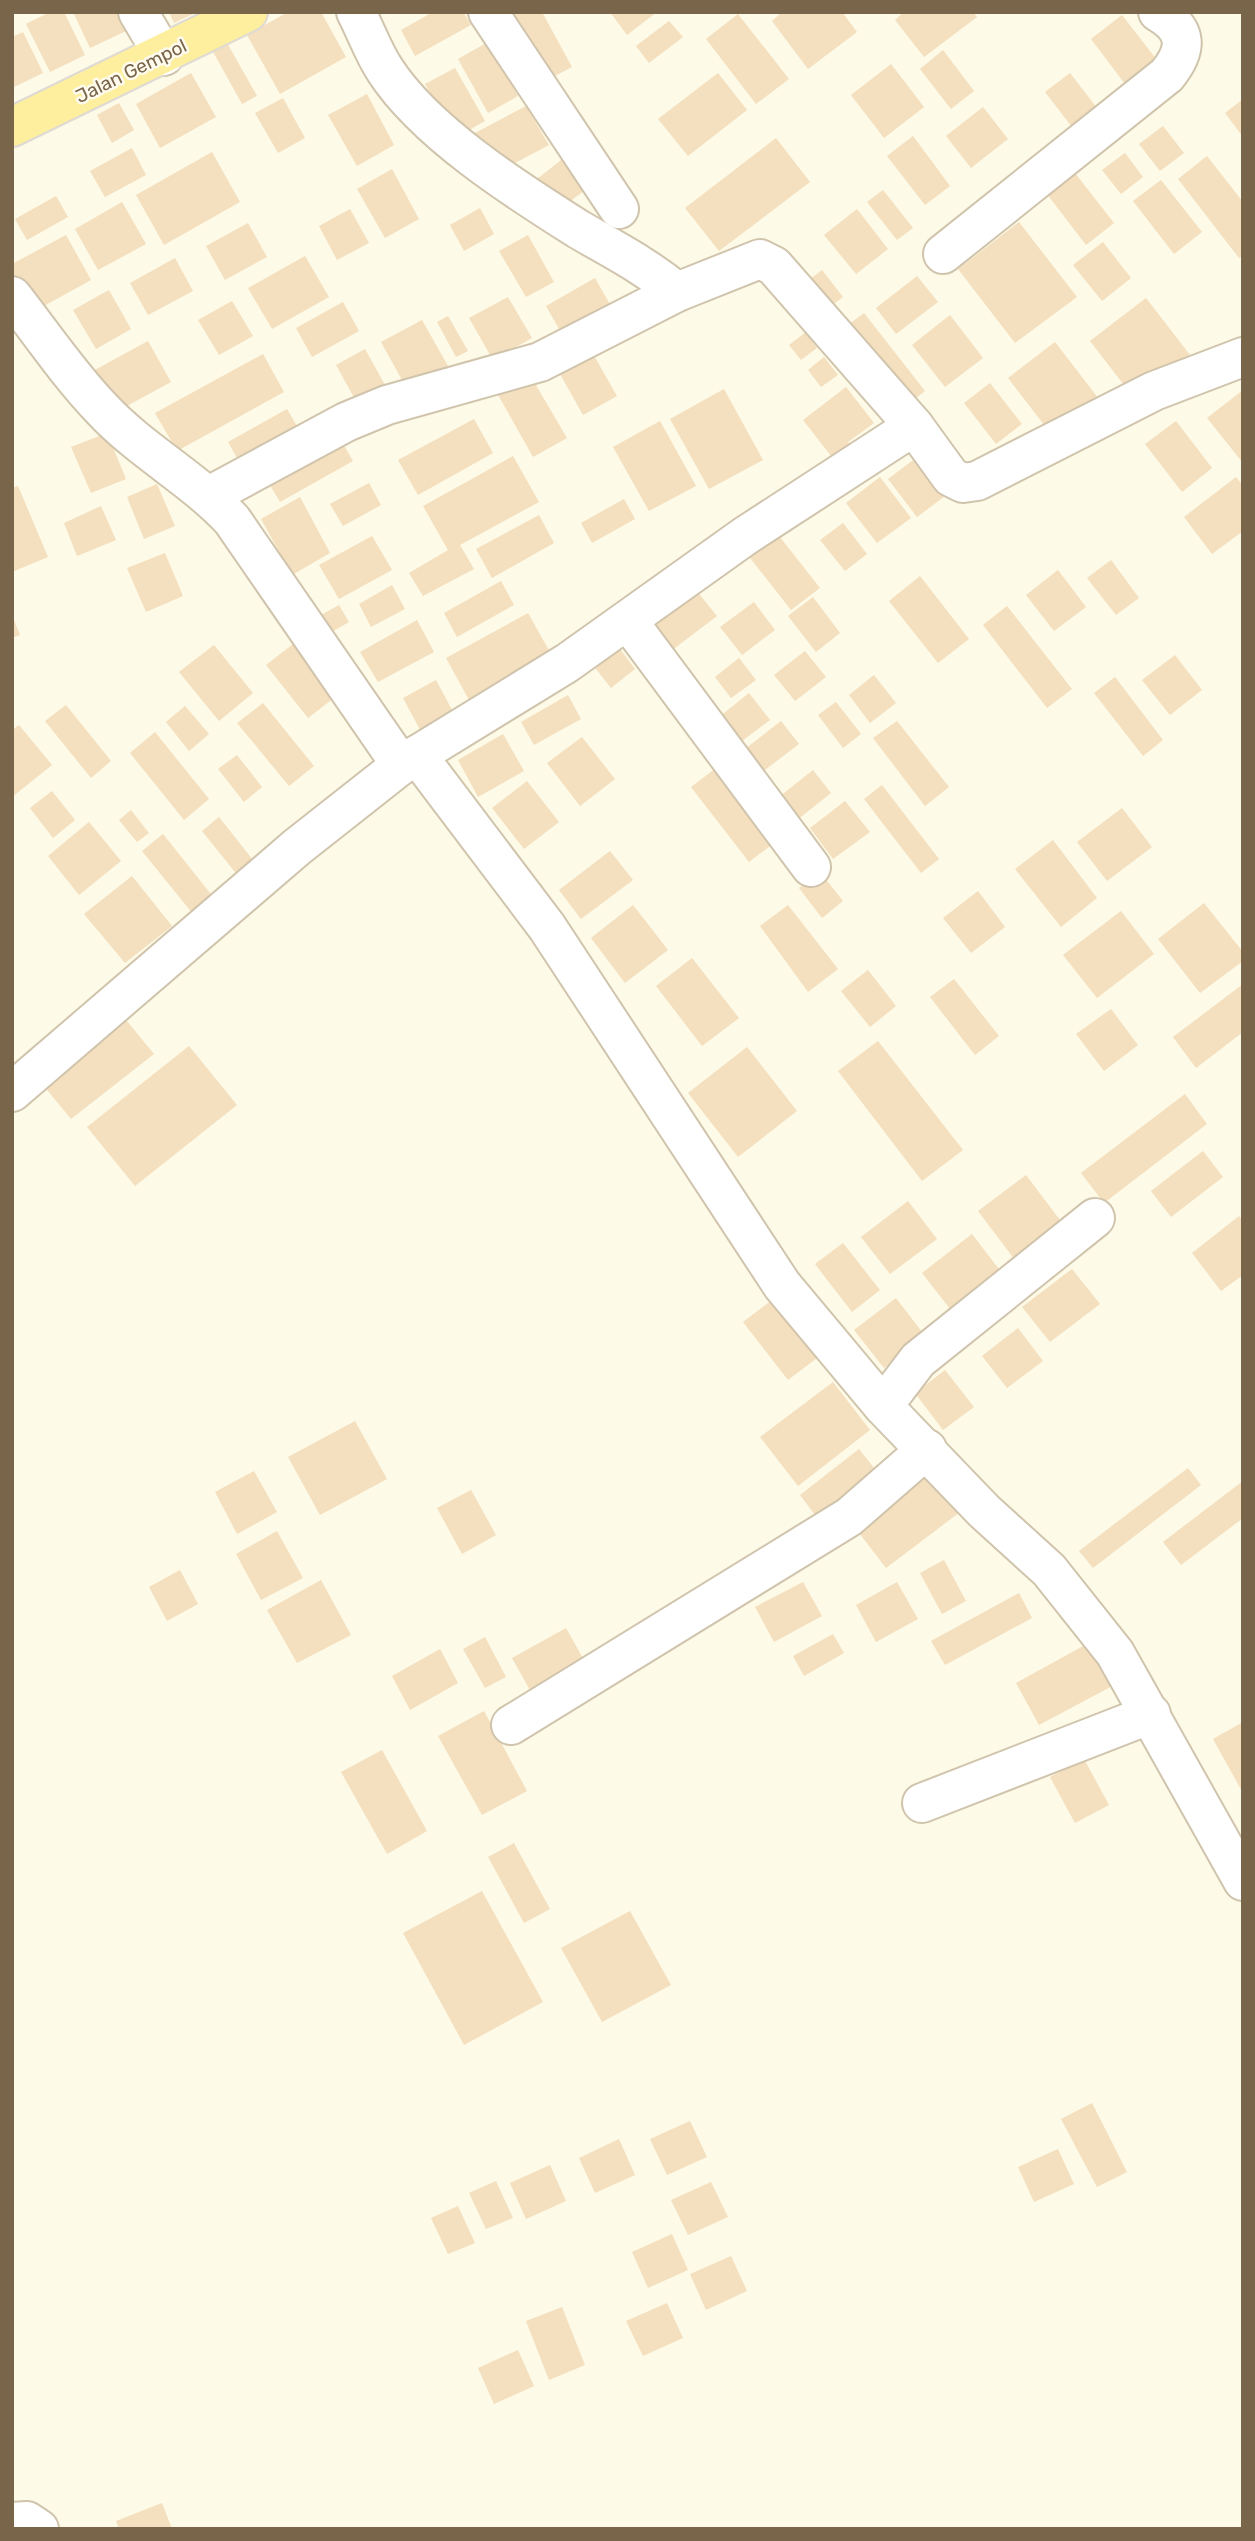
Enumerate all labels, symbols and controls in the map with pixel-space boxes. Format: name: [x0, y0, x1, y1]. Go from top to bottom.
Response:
street label: Jalan Gempol: [72, 34, 190, 108]

